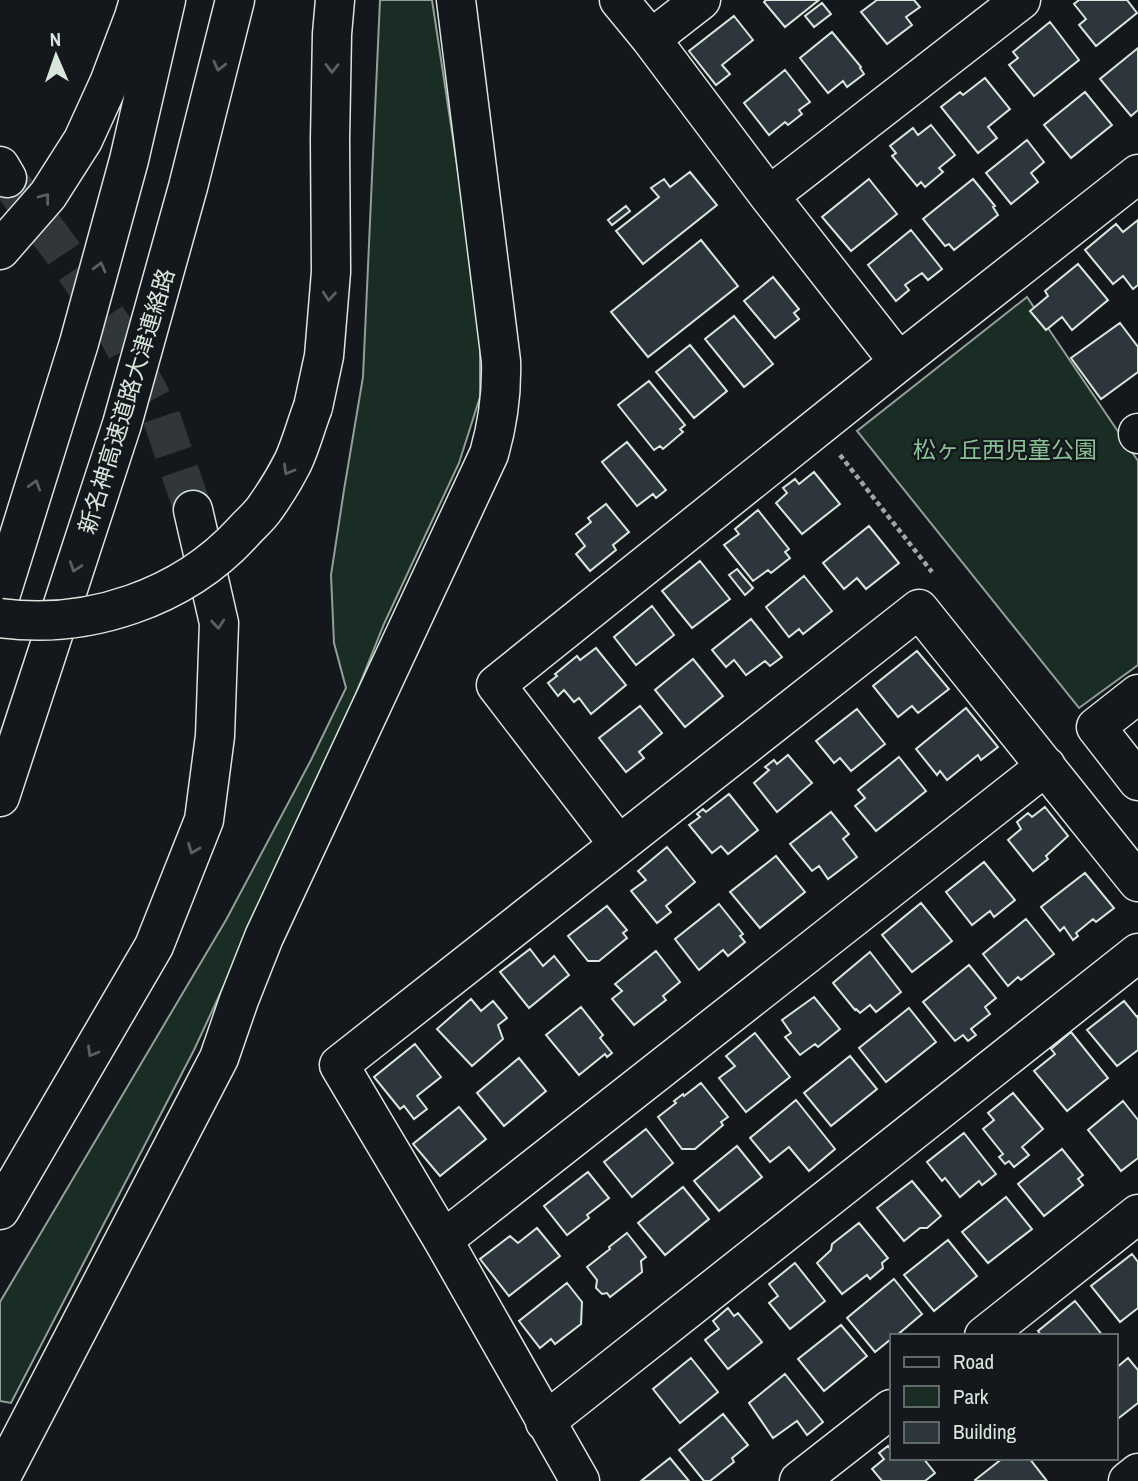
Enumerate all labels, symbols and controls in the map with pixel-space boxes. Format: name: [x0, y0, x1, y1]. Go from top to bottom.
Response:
north arrow: [21, 21, 91, 91]
text: N: [49, 26, 61, 52]
one-way arrow: [212, 60, 227, 72]
one-way arrow: [324, 63, 339, 74]
one-way arrow: [36, 194, 49, 206]
one-way arrow: [92, 262, 106, 274]
street label: 新名神高速道路大津連絡路: [71, 264, 181, 538]
one-way arrow: [322, 290, 337, 301]
park label: 松ヶ丘西児童公園: [913, 434, 1097, 465]
one-way arrow: [283, 463, 296, 476]
one-way arrow: [27, 480, 41, 492]
one-way arrow: [69, 561, 83, 573]
one-way arrow: [210, 619, 225, 630]
one-way arrow: [187, 842, 201, 854]
one-way arrow: [87, 1045, 100, 1057]
legend: [890, 1334, 1117, 1460]
text: Road: [953, 1347, 994, 1376]
text: Park: [953, 1382, 989, 1411]
text: Building: [953, 1417, 1017, 1446]

